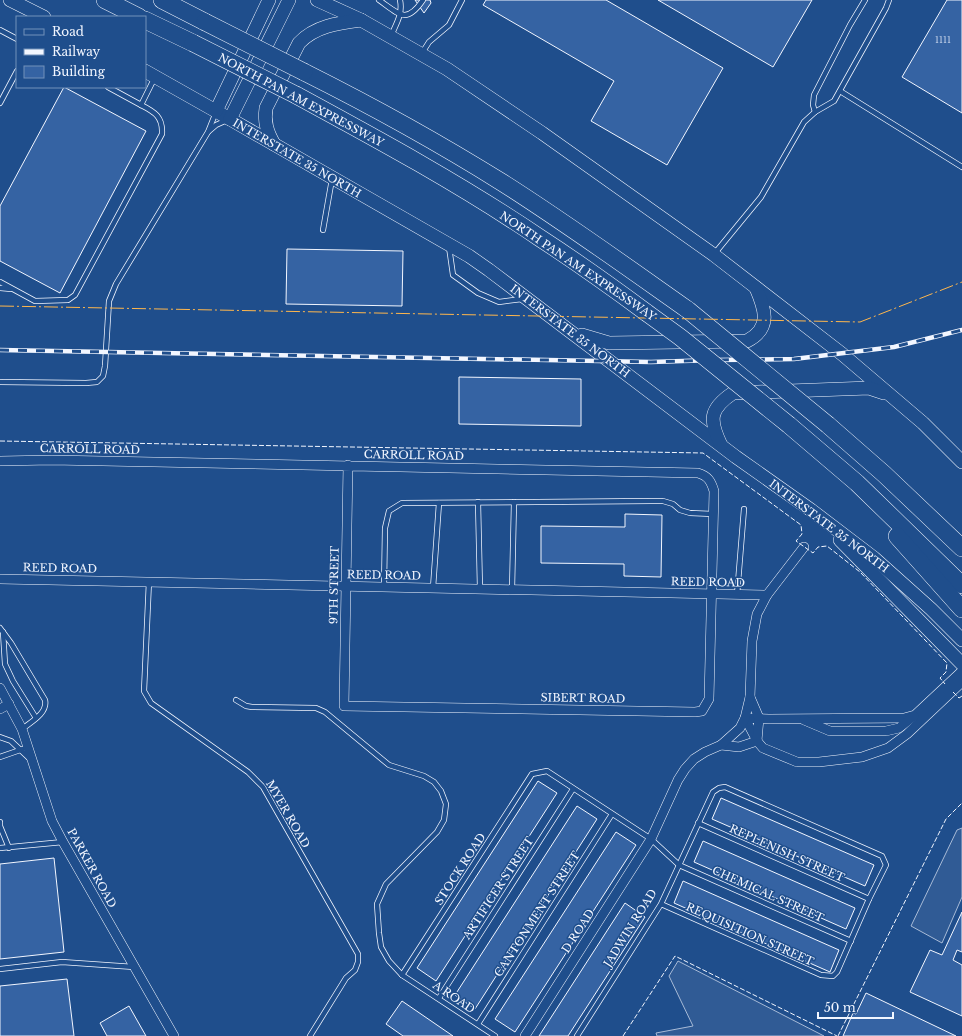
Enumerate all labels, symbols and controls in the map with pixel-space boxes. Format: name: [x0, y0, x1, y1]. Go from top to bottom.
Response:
legend: [16, 16, 146, 88]
text: Road: [52, 24, 84, 39]
house number: 1111: [935, 34, 951, 45]
text: Railway: [52, 44, 101, 59]
street label: NORTH PAN AM EXPRESSWAY: [216, 50, 387, 150]
text: Building: [52, 64, 106, 79]
street label: INTERSTATE 35 NORTH: [230, 115, 364, 201]
street label: NORTH PAN AM EXPRESSWAY: [497, 208, 660, 324]
street label: INTERSTATE 35 NORTH: [507, 281, 633, 381]
street label: CARROLL ROAD: [40, 441, 141, 457]
street label: CARROLL ROAD: [364, 447, 465, 463]
street label: INTERSTATE 35 NORTH: [766, 476, 892, 576]
street label: 9TH STREET: [326, 545, 342, 624]
street label: REED ROAD: [23, 560, 98, 576]
street label: REED ROAD: [347, 567, 422, 583]
street label: REED ROAD: [671, 574, 746, 590]
street label: SIBERT ROAD: [540, 690, 626, 706]
street label: MYER ROAD: [263, 777, 313, 851]
street label: REPLENISH STREET: [727, 821, 847, 885]
street label: PARKER ROAD: [64, 826, 120, 910]
street label: STOCK ROAD: [431, 830, 489, 908]
street label: ARTIFICER STREET: [459, 834, 537, 943]
street label: CANTONMENT STREET: [491, 848, 583, 979]
street label: CHEMICAL STREET: [710, 863, 826, 925]
street label: JADWIN ROAD: [599, 886, 660, 971]
street label: REQUISITION STREET: [684, 899, 816, 969]
street label: D ROAD: [559, 906, 598, 956]
street label: A ROAD: [429, 977, 478, 1016]
scale bar: [818, 994, 893, 1020]
text: 50 m: [824, 1000, 856, 1015]

